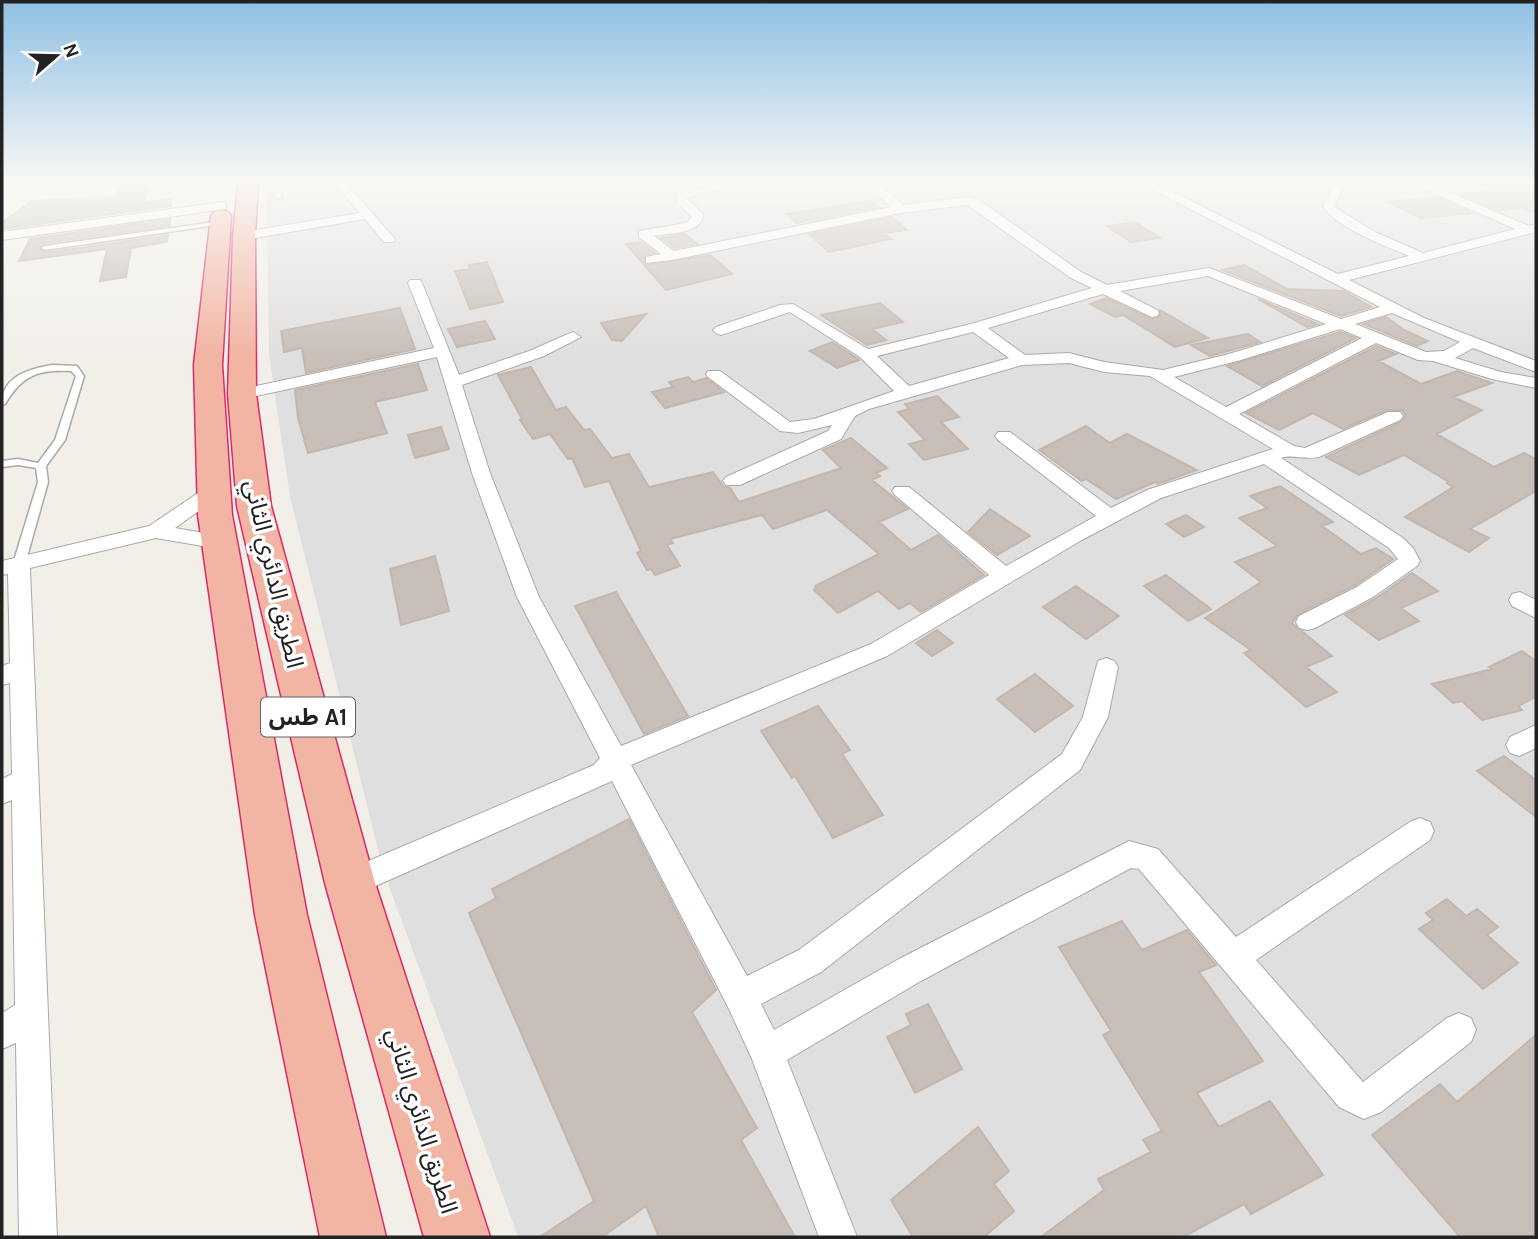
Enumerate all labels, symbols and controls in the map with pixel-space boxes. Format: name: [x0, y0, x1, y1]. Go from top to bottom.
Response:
north arrow: [21, 21, 91, 91]
text: N: [58, 40, 84, 61]
street label: الطريق الدائري الثاني: [234, 477, 309, 672]
road number: طس A1: [261, 698, 355, 736]
street label: الطريق الدائري الثاني: [376, 1025, 464, 1218]

